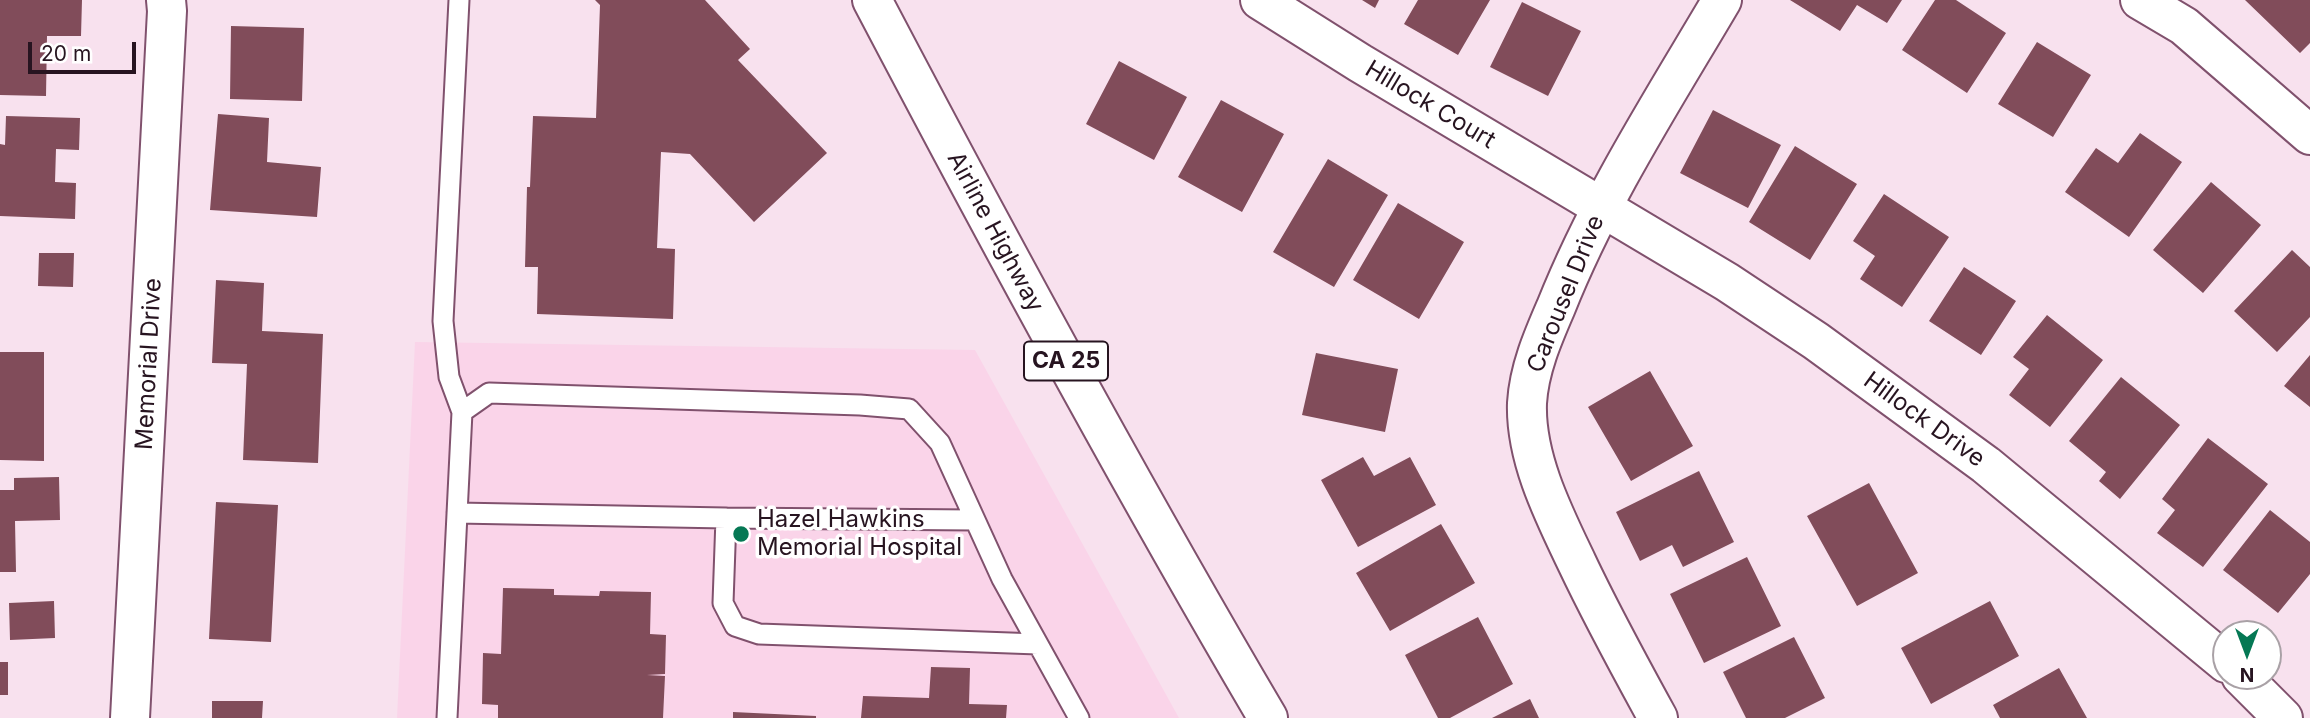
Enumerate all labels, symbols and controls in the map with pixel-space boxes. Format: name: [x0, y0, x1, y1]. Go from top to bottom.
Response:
scale bar: [32, 28, 140, 72]
text: 20 m: [41, 41, 91, 66]
street label: Hillock Court: [1360, 55, 1500, 155]
street label: Airline Highway: [941, 147, 1049, 317]
street label: Carousel Drive: [1521, 211, 1611, 377]
street label: Memorial Drive: [130, 277, 168, 451]
road number: CA 25: [1024, 342, 1108, 380]
street label: Hillock Drive: [1858, 366, 1990, 474]
place label: Hazel Hawkins Memorial Hospital: [757, 506, 962, 562]
marker: Hazel Hawkins Memorial Hospital: [731, 524, 751, 544]
north arrow: [2212, 620, 2282, 690]
text: N: [2240, 663, 2254, 686]

